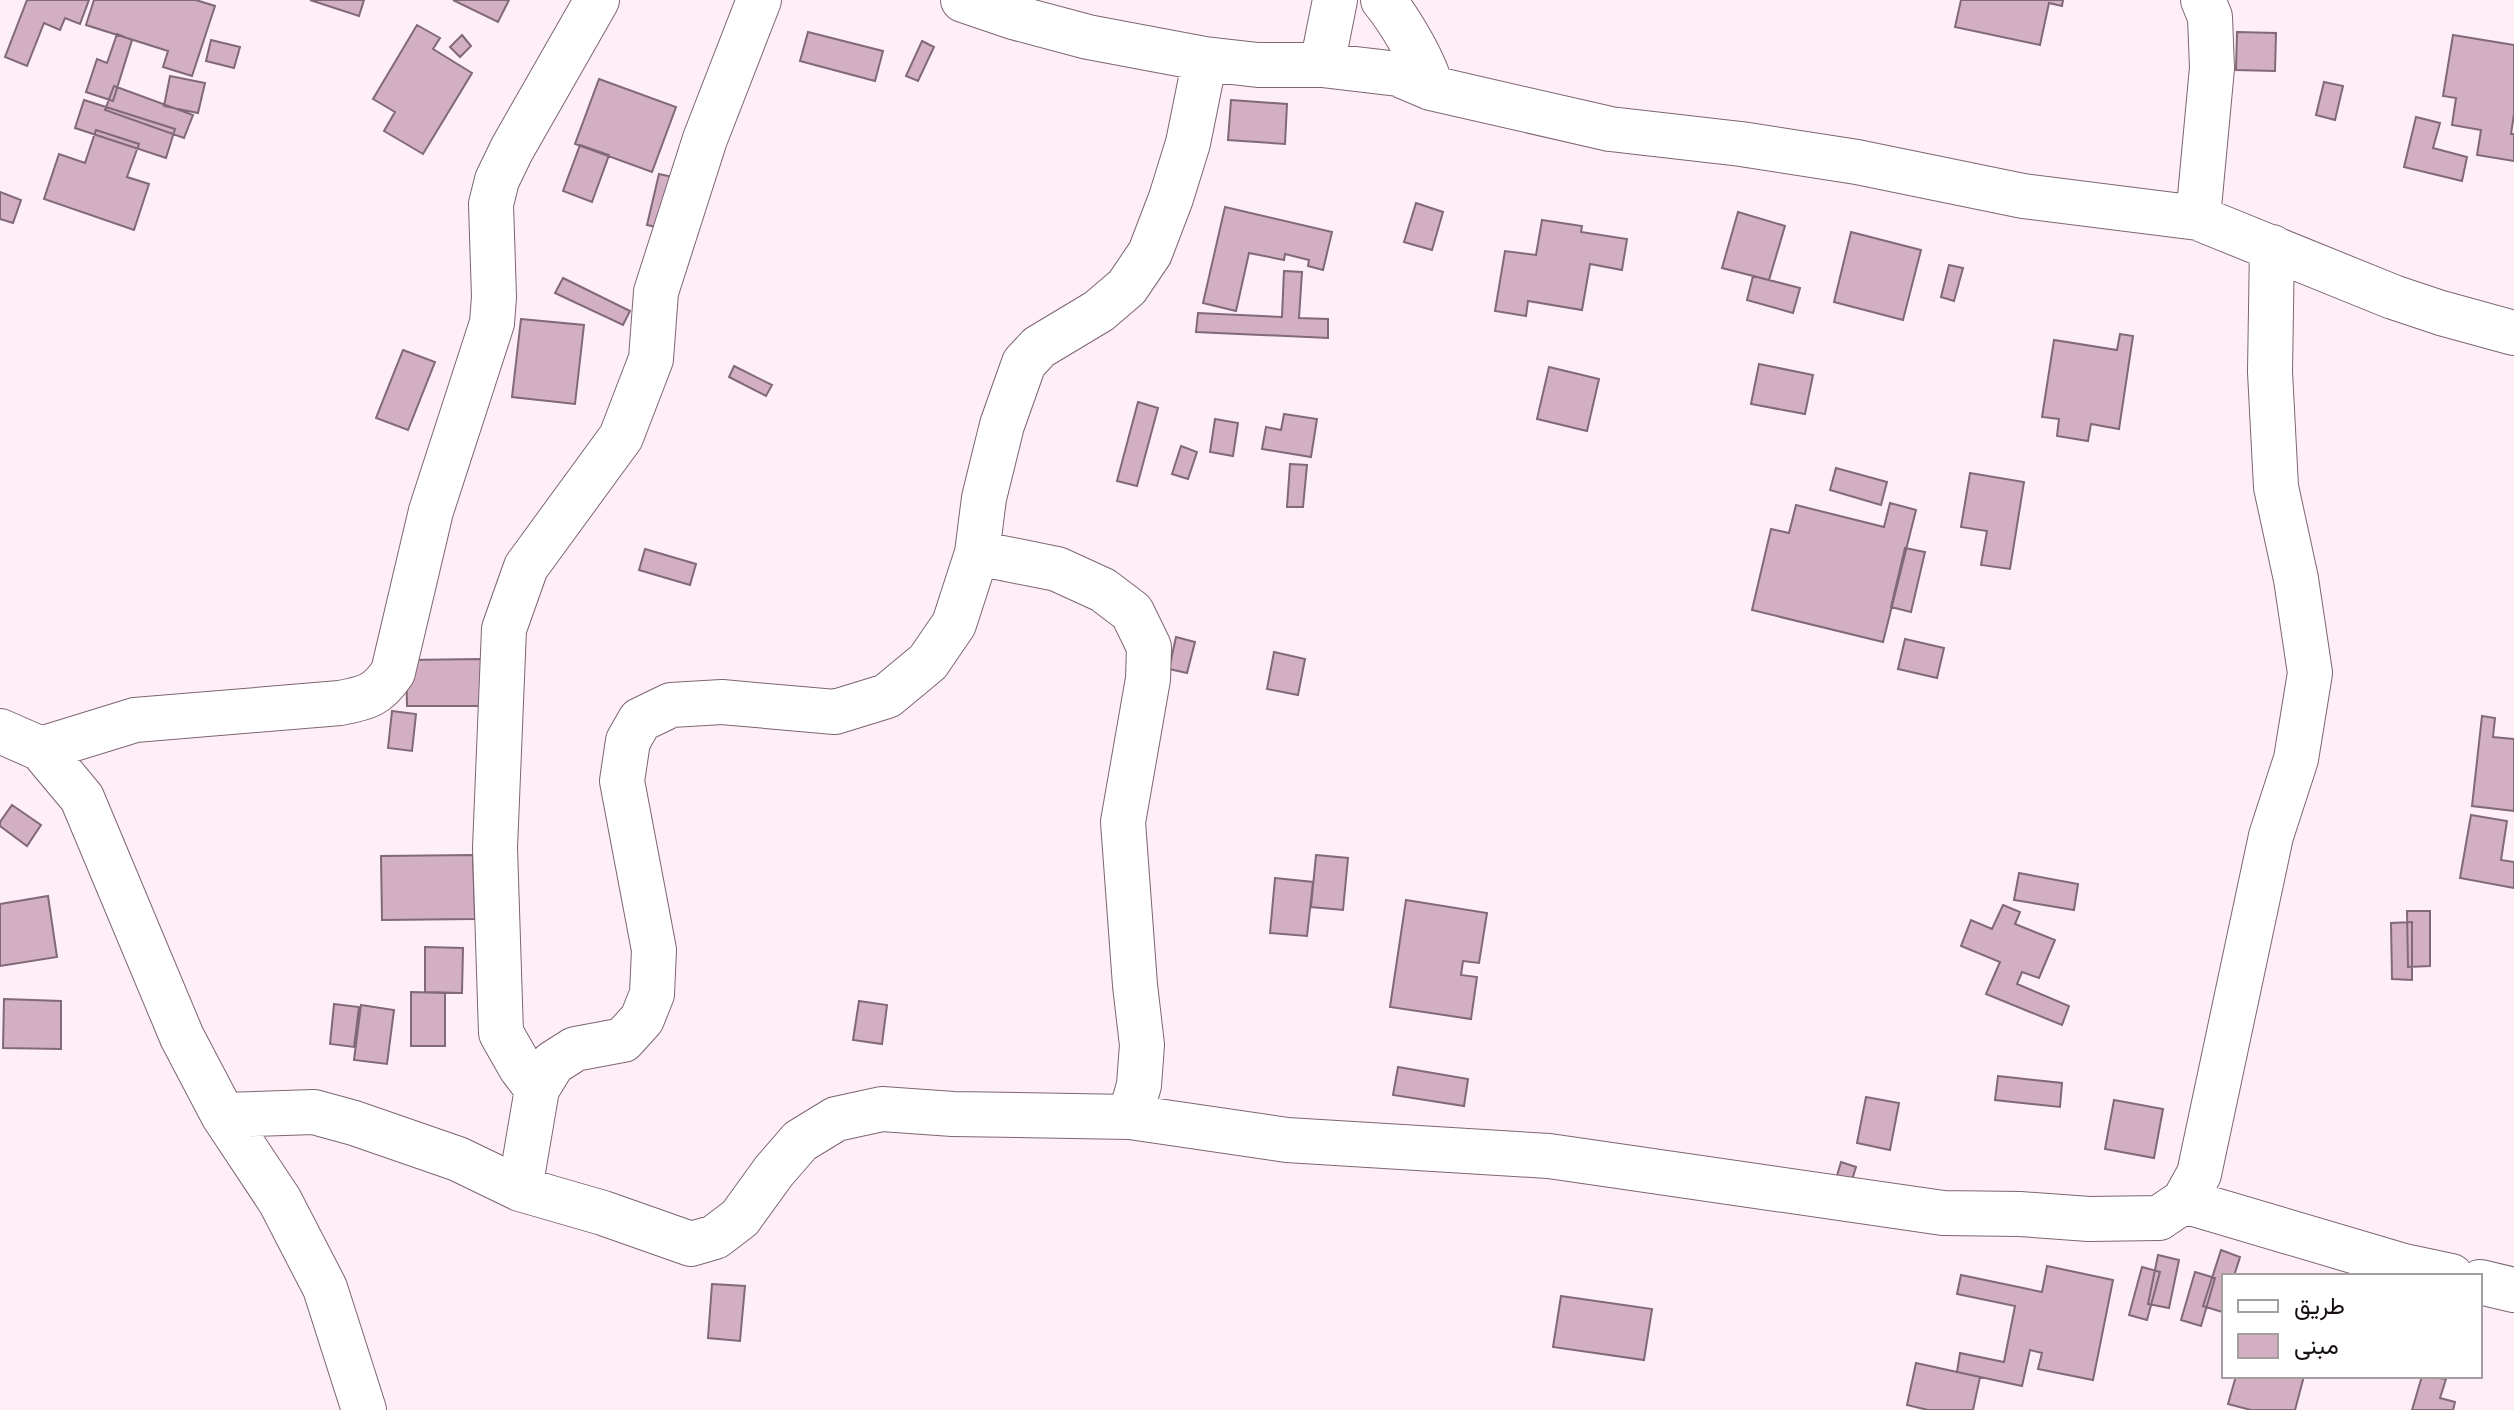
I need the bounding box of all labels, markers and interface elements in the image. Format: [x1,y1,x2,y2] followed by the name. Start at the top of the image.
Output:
[2222,1274,2482,1378] legend
[2294,1290,2345,1321] text: طريق
[2294,1330,2339,1360] text: مبنى

